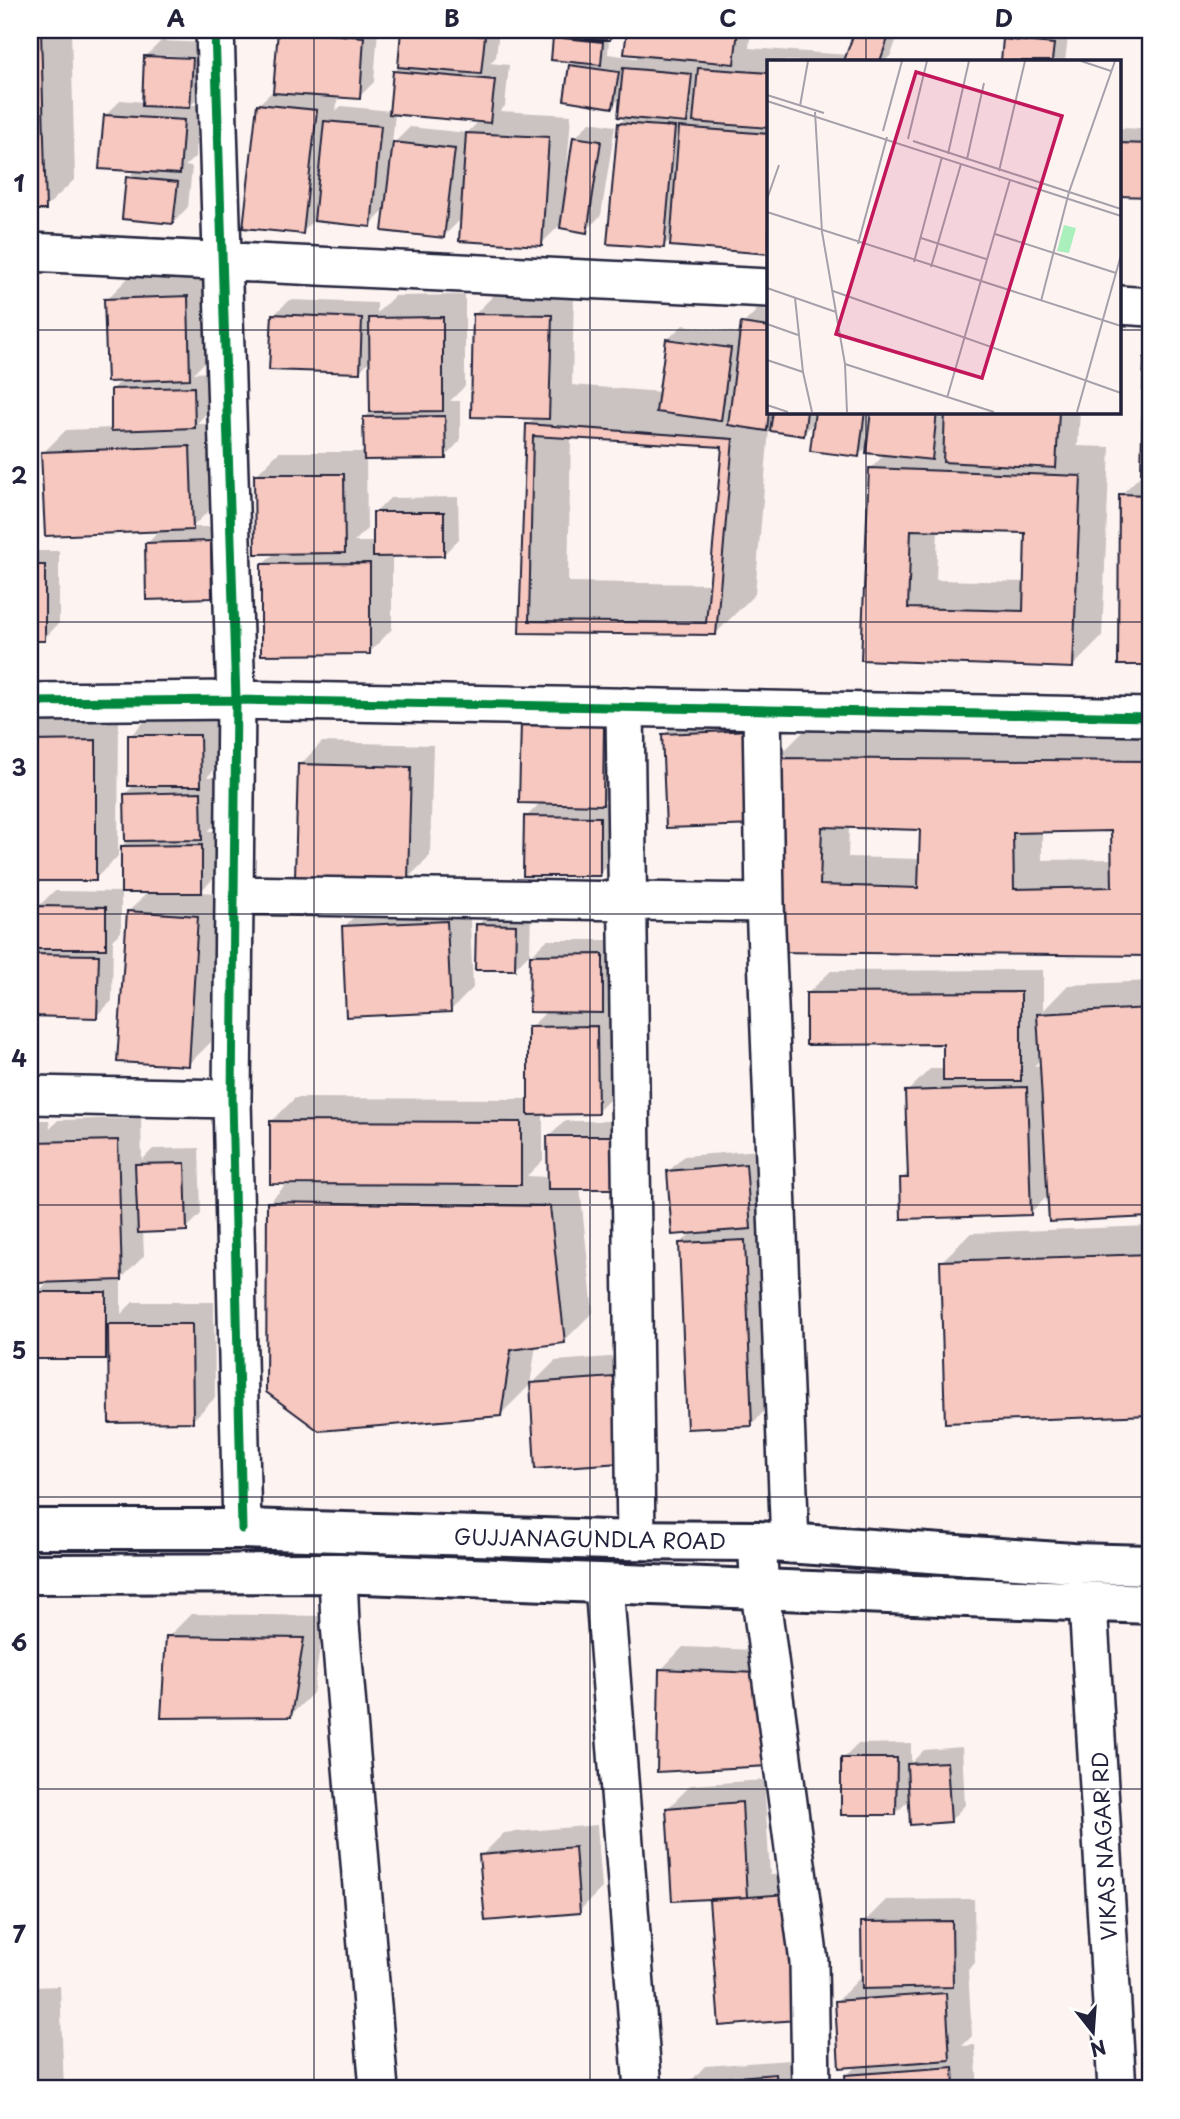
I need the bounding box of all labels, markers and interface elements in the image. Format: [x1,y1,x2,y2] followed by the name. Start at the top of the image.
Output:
[167,0,185,35] text: A
[444,0,460,35] text: B
[719,0,737,35] text: C
[995,0,1013,35] text: D
[767,60,1120,413] inset map
[14,165,25,200] text: 1
[11,457,27,492] text: 2
[11,749,27,784] text: 3
[11,1040,27,1075] text: 4
[12,1332,26,1367] text: 5
[454,1520,726,1556] street label: GUJJANAGUNDLA ROAD
[11,1624,27,1659] text: 6
[1082,1751,1124,1941] street label: VIKAS NAGAR RD
[12,1916,26,1951] text: 7
[1058,1996,1128,2066] north arrow
[1087,2034,1110,2065] text: N

